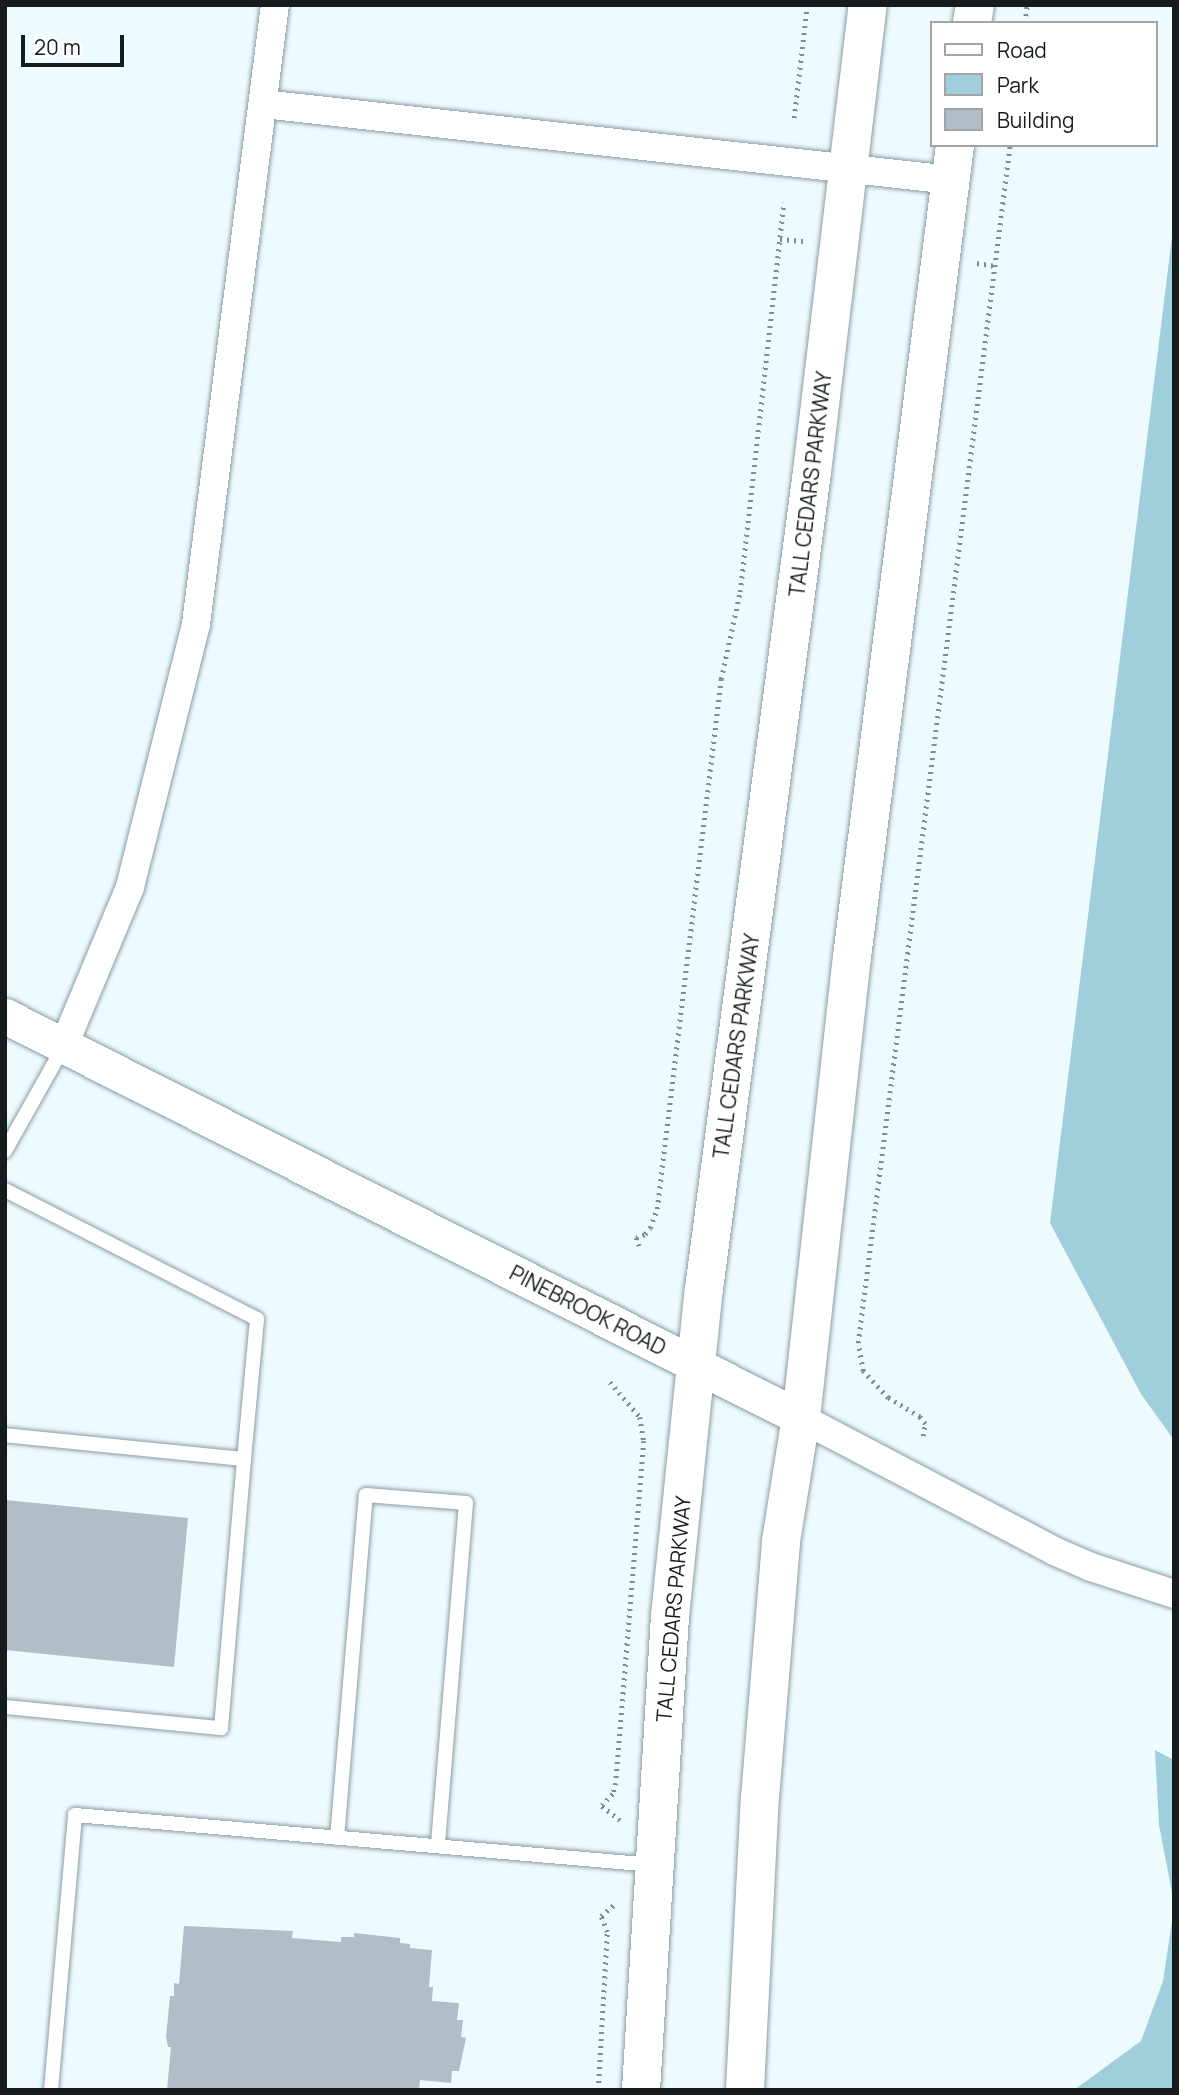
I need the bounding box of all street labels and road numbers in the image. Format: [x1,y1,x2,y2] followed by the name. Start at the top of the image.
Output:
[784,369,836,599] street label: TALL CEDARS PARKWAY
[708,931,764,1161] street label: TALL CEDARS PARKWAY
[505,1260,671,1360] street label: PINEBROOK ROAD
[651,1494,695,1724] street label: TALL CEDARS PARKWAY

